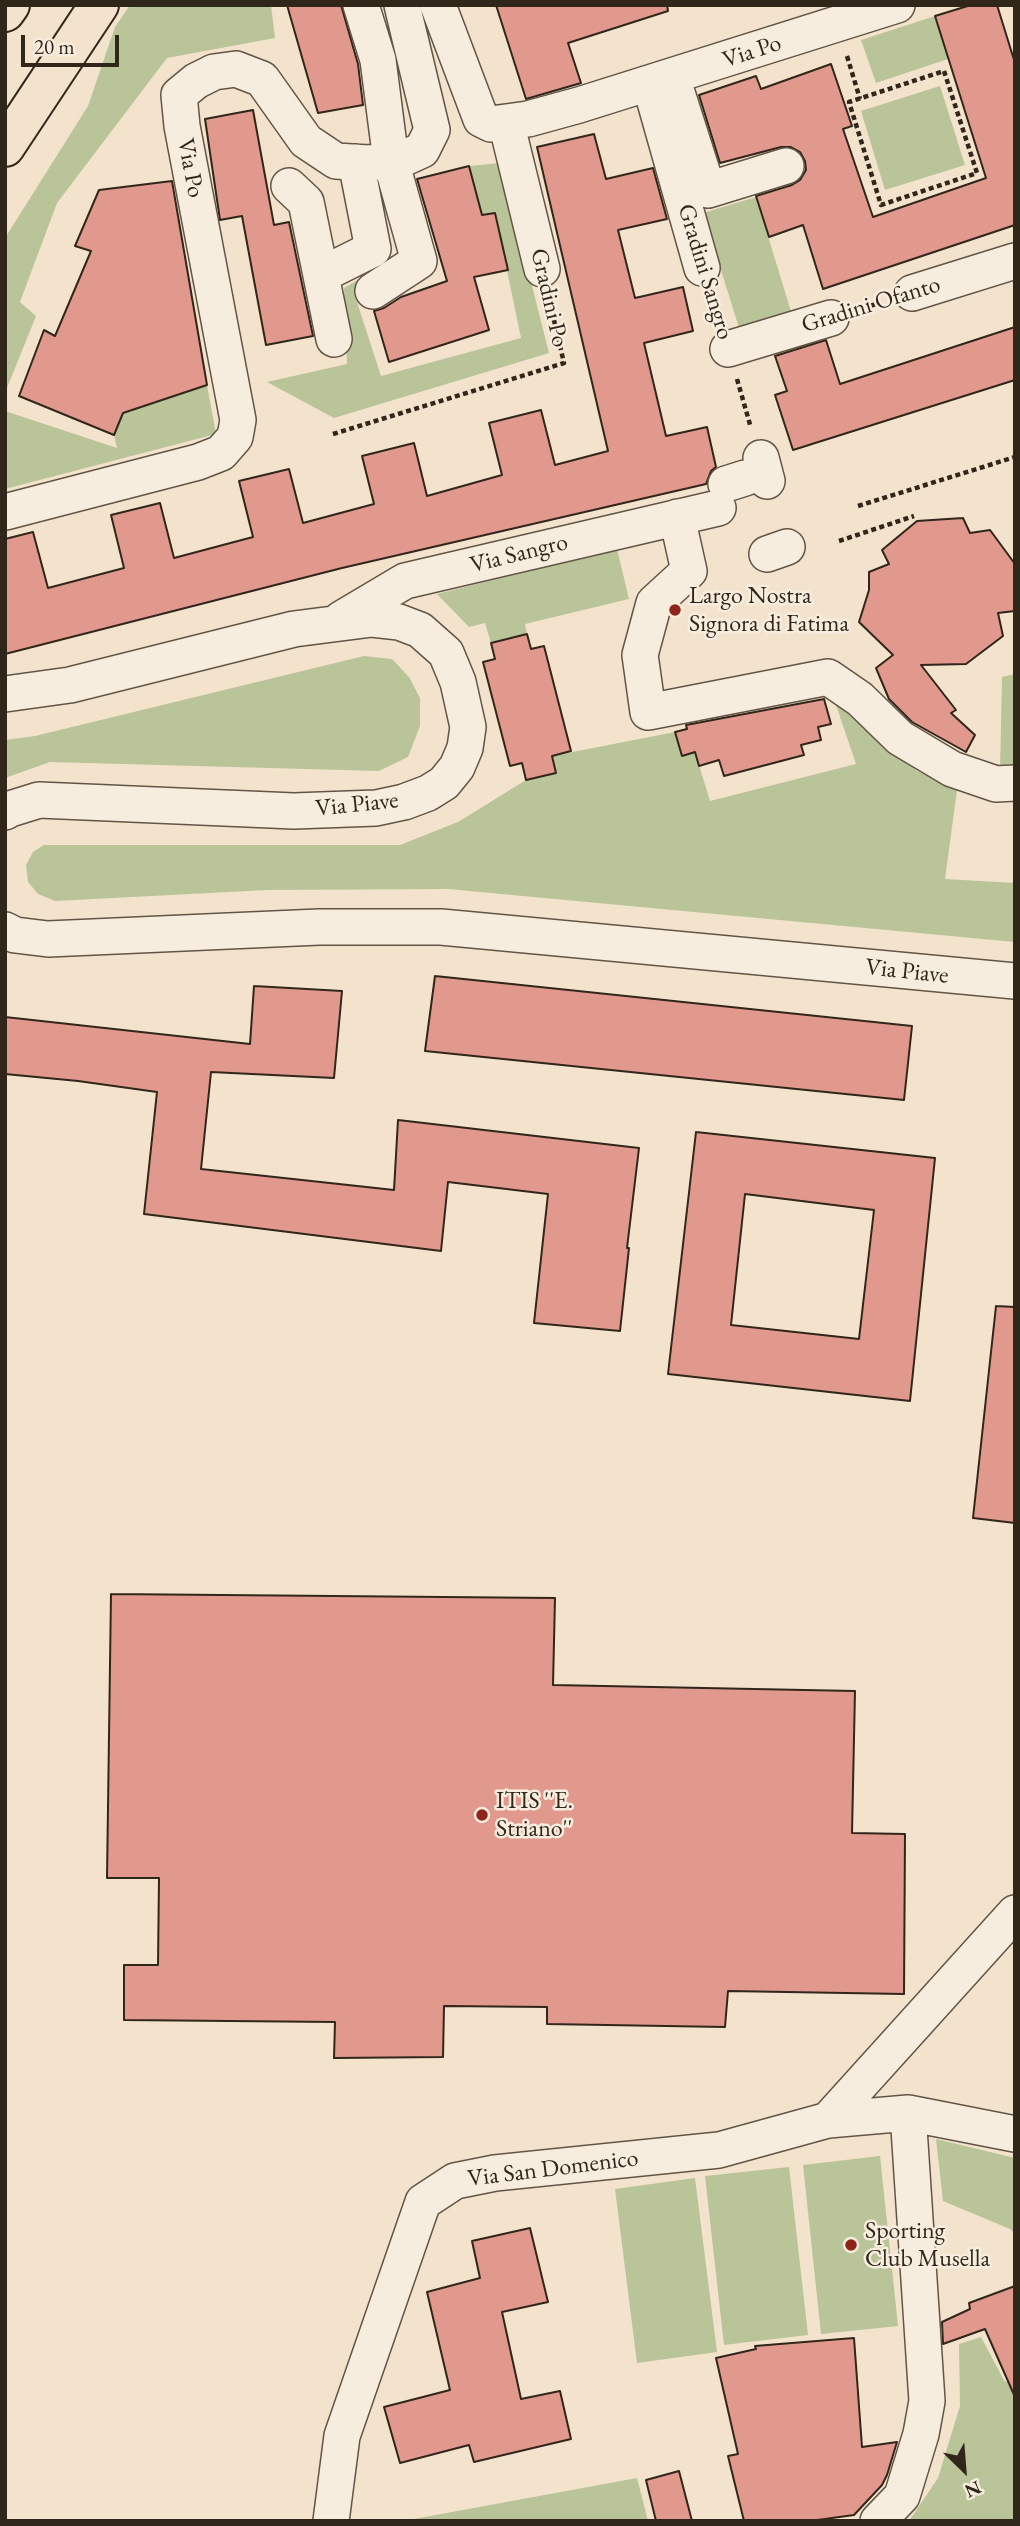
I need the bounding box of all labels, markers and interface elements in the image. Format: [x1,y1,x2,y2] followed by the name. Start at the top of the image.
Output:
[24,21,122,65] scale bar
[719,29,785,75] street label: Via Po
[34,33,75,60] text: 20 m
[170,136,210,200] street label: Via Po
[671,201,739,343] street label: Gradini Sangro
[524,246,574,350] street label: Gradini Po
[798,270,944,340] street label: Gradini Ofanto
[467,528,571,580] street label: Via Sangro
[689,582,849,638] place label: Largo Nostra Signora di Fatima
[667,602,683,618] marker: Largo Nostra Signora di Fatima
[314,786,400,824] street label: Via Piave
[864,953,950,991] street label: Via Piave
[496,1787,573,1843] place label: ITIS ''E. Striano''
[474,1807,490,1823] marker: ITIS ''E. Striano''
[466,2144,640,2194] street label: Via San Domenico
[865,2217,990,2273] place label: Sporting Club Musella
[843,2237,859,2253] marker: Sporting Club Musella
[929,2435,999,2505] north arrow
[961,2475,985,2504] text: N

